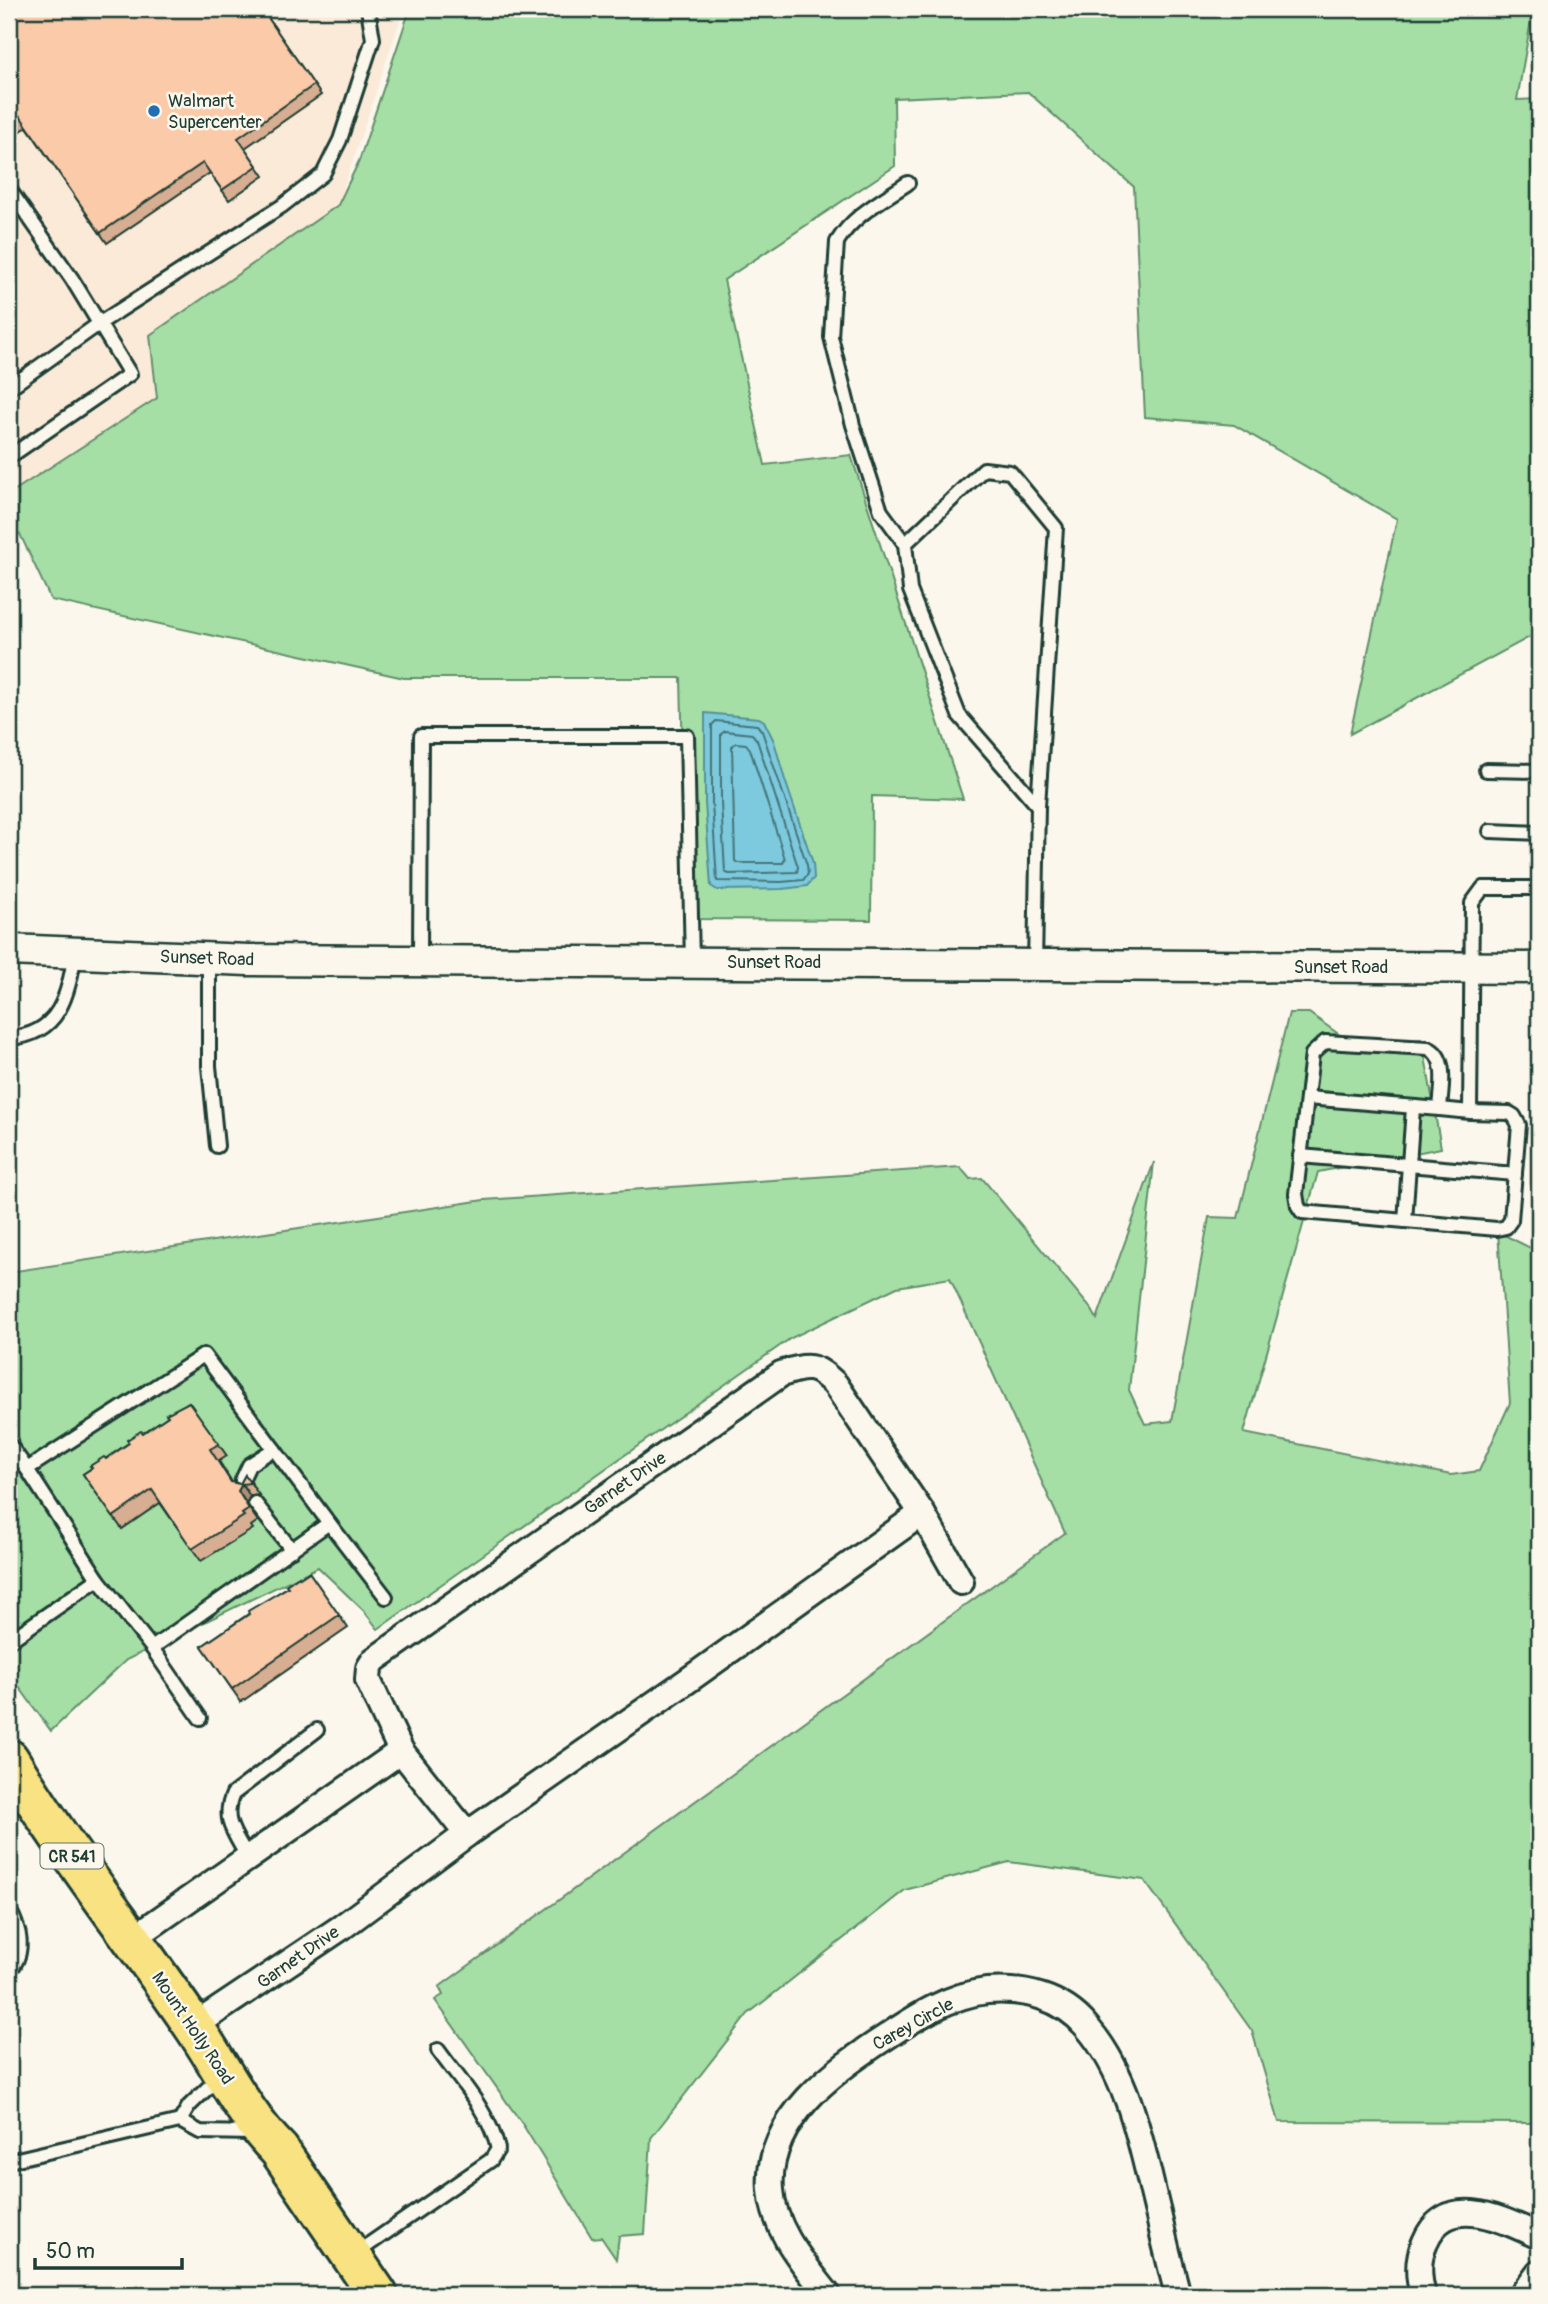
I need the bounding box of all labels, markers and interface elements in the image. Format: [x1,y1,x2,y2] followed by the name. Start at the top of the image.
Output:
[168,90,262,134] place label: Walmart Supercenter
[146,103,162,119] marker: Walmart Supercenter
[159,945,255,972] street label: Sunset Road
[727,951,821,974] street label: Sunset Road
[1294,956,1388,979] street label: Sunset Road
[580,1447,671,1520] street label: Garnet Drive
[41,1844,104,1868] road number: CR 541
[253,1921,344,1994] street label: Garnet Drive
[146,1967,239,2089] street label: Mount Holly Road
[869,1993,958,2056] street label: Carey Circle
[35,2227,182,2271] scale bar
[46,2238,95,2265] text: 50 m

